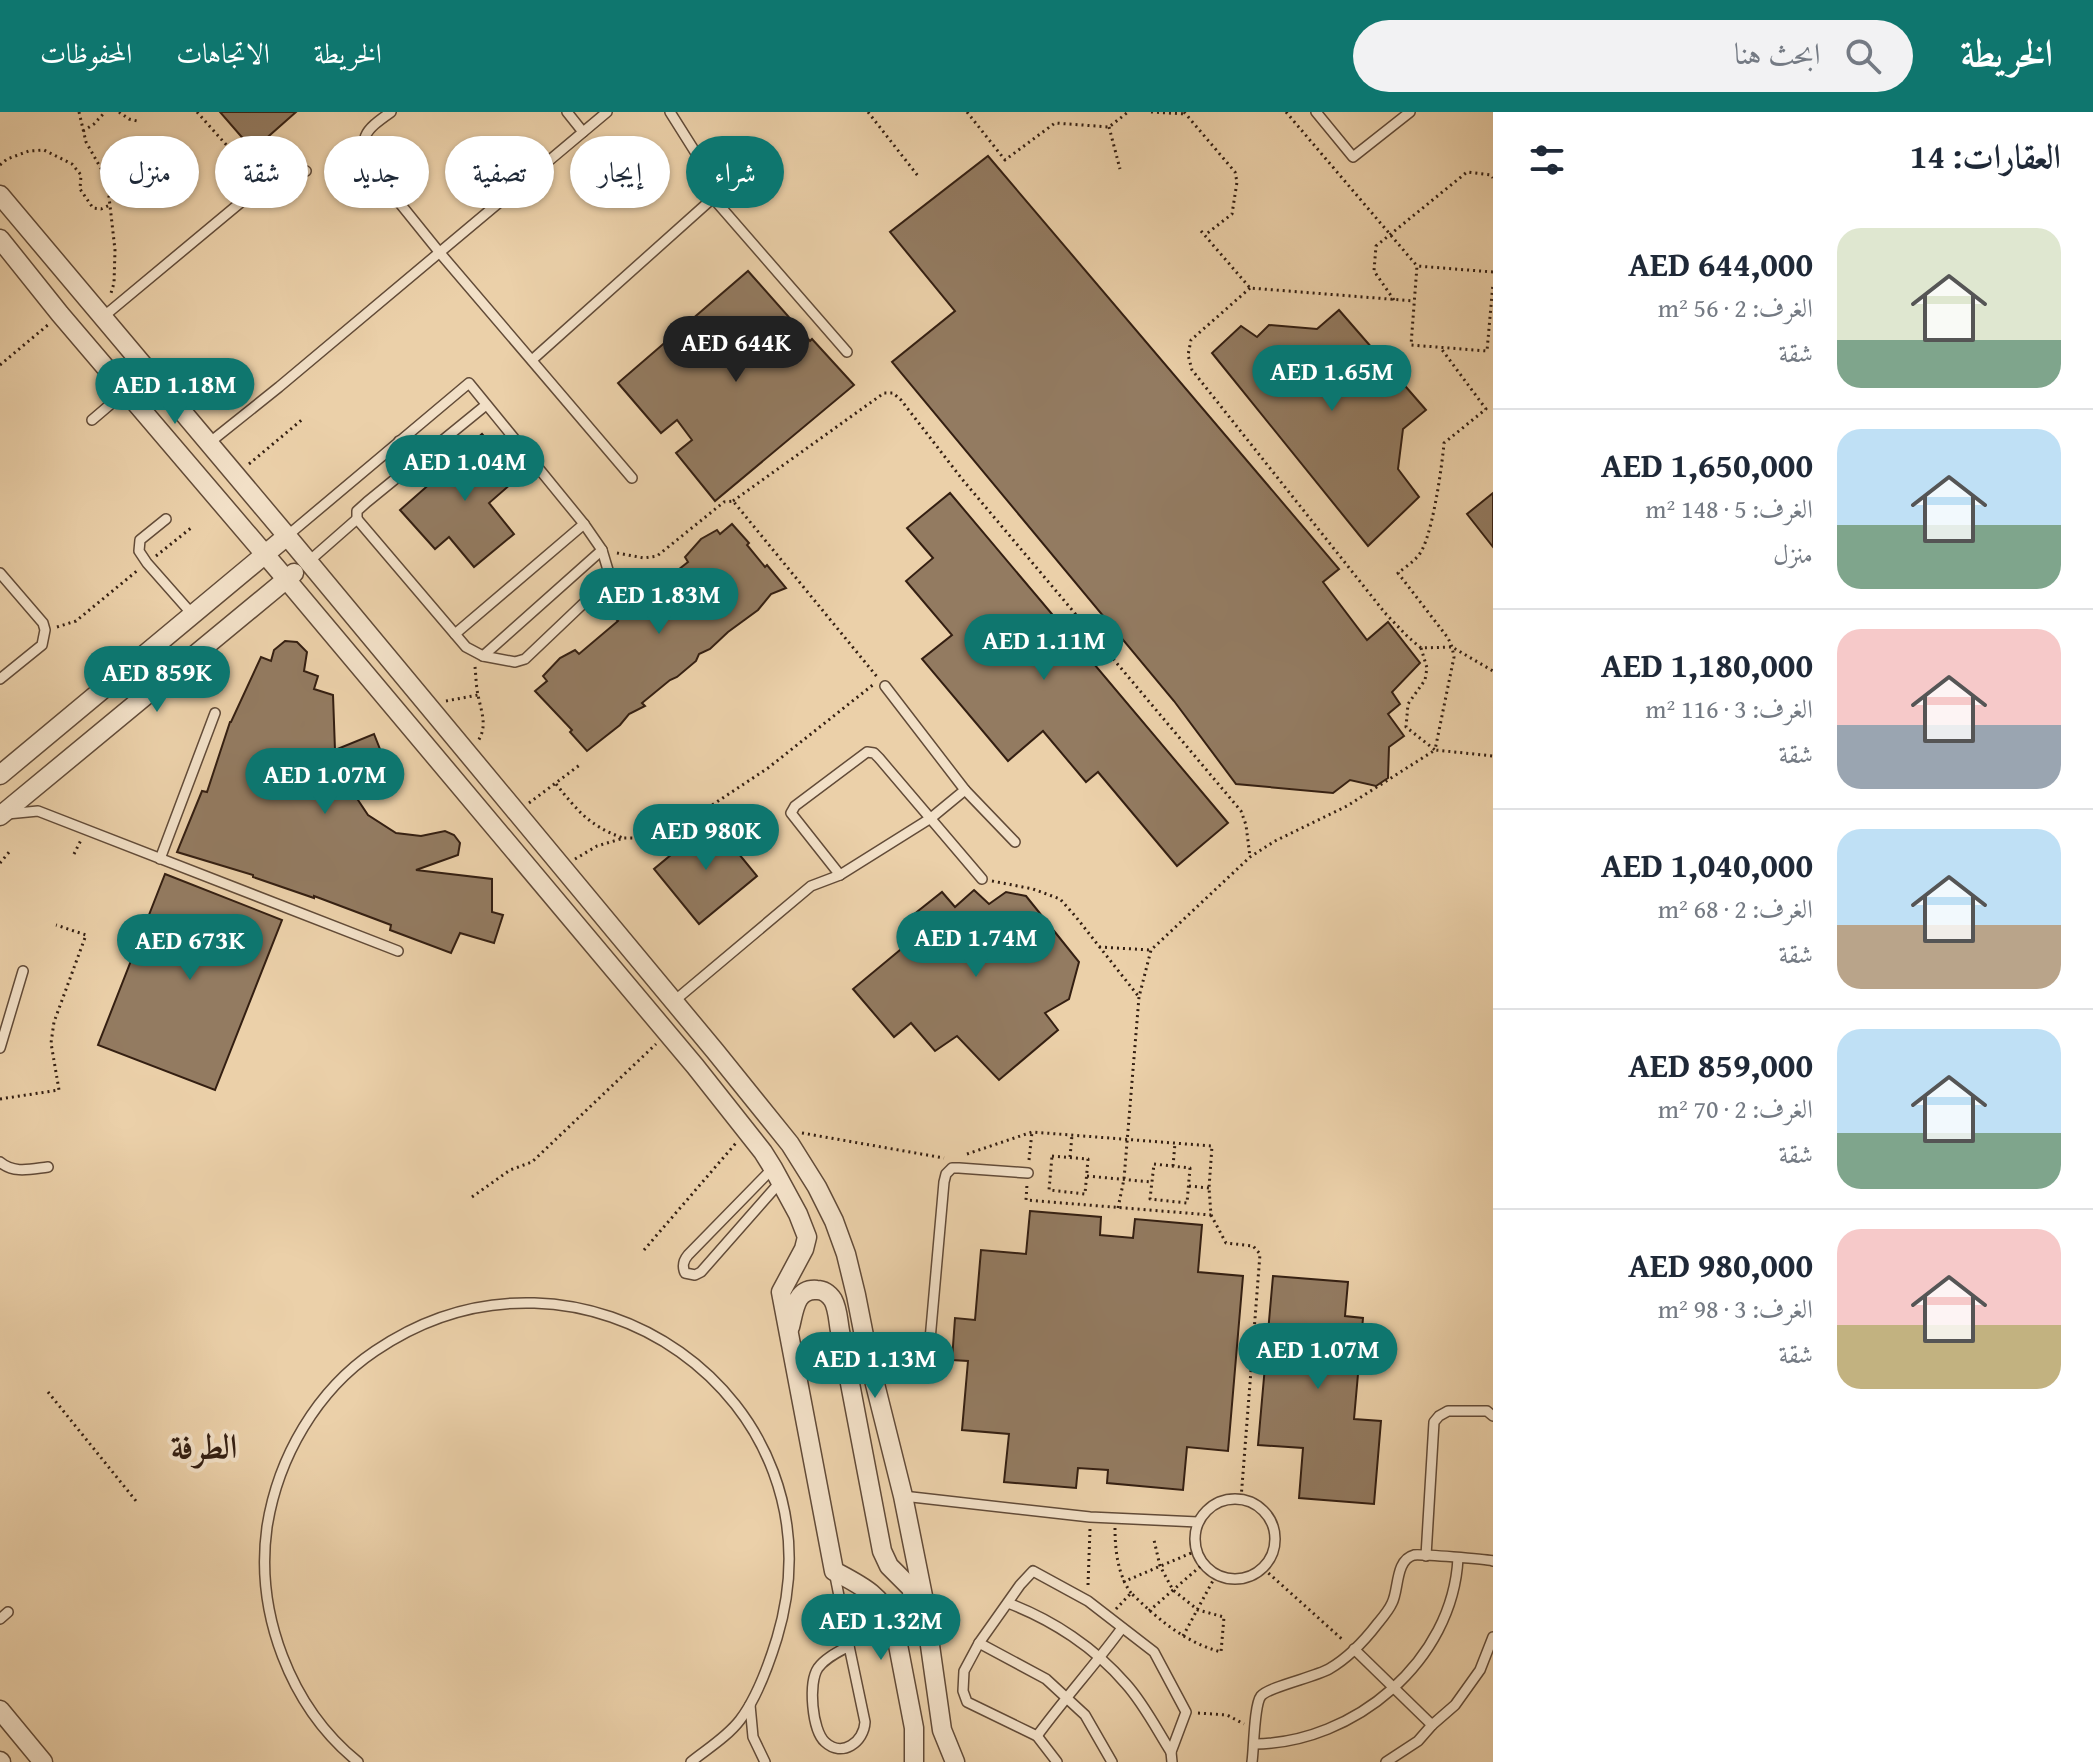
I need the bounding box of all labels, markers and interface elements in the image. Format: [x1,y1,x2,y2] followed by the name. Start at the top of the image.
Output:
[1353,20,1913,92] search box
[1961,24,2053,80] text: الخريطة
[1734,31,1821,75] text: ابحث هنا
[40,32,132,73] text: المحفوظات
[176,32,270,73] text: الاتجاهات
[314,32,382,73] text: الخريطة
[1841,34,1885,78] icon: search
[1910,131,2061,180] text: العقارات: 14
[100,136,199,208] chip: منزل
[215,136,308,208] chip: شقة
[324,136,429,208] chip: جديد
[445,136,554,208] chip: تصفية
[570,136,670,208] chip: إيجار
[686,136,784,208] chip: شراء
[1525,138,1569,182] icon: filters
[1628,239,1813,288] text: AED 644,000
[1901,260,1997,356] icon: home
[1658,288,1813,327] text: الغرف: 2 · 56 m²
[653,316,819,384] pin: AED 644K
[681,322,791,361] text: AED 644K
[1779,333,1813,372] text: شقة
[1240,345,1424,413] pin: AED 1.65M
[1270,351,1394,390] text: AED 1.65M
[83,358,267,426] pin: AED 1.18M
[113,364,237,403] text: AED 1.18M
[373,435,557,503] pin: AED 1.04M
[1601,440,1813,489] text: AED 1,650,000
[403,441,527,480] text: AED 1.04M
[1901,461,1997,557] icon: home
[1645,489,1813,528] text: الغرف: 5 · 148 m²
[1773,534,1813,573] text: منزل
[567,568,751,636] pin: AED 1.83M
[597,574,721,613] text: AED 1.83M
[952,614,1136,682] pin: AED 1.11M
[982,620,1106,659] text: AED 1.11M
[1601,640,1813,689] text: AED 1,180,000
[74,646,240,714] pin: AED 859K
[102,652,212,691] text: AED 859K
[1901,661,1997,757] icon: home
[1645,689,1813,728] text: الغرف: 3 · 116 m²
[1779,734,1813,773] text: شقة
[233,748,417,816] pin: AED 1.07M
[263,754,387,793] text: AED 1.07M
[623,804,789,872] pin: AED 980K
[651,810,761,849] text: AED 980K
[1601,840,1813,889] text: AED 1,040,000
[1901,861,1997,957] icon: home
[1658,889,1813,928] text: الغرف: 2 · 68 m²
[884,911,1068,979] pin: AED 1.74M
[107,914,273,982] pin: AED 673K
[914,917,1038,956] text: AED 1.74M
[135,920,245,959] text: AED 673K
[1779,934,1813,973] text: شقة
[1628,1040,1813,1089] text: AED 859,000
[1901,1061,1997,1157] icon: home
[1658,1089,1813,1128] text: الغرف: 2 · 70 m²
[1779,1134,1813,1173] text: شقة
[1628,1240,1813,1289] text: AED 980,000
[1901,1261,1997,1357] icon: home
[1658,1289,1813,1328] text: الغرف: 3 · 98 m²
[1226,1323,1410,1391] pin: AED 1.07M
[1256,1329,1380,1368] text: AED 1.07M
[783,1332,967,1400] pin: AED 1.13M
[1779,1334,1813,1373] text: شقة
[813,1338,937,1377] text: AED 1.13M
[171,1421,237,1470] district label: الطرفة
[789,1594,973,1662] pin: AED 1.32M
[819,1600,943,1639] text: AED 1.32M

